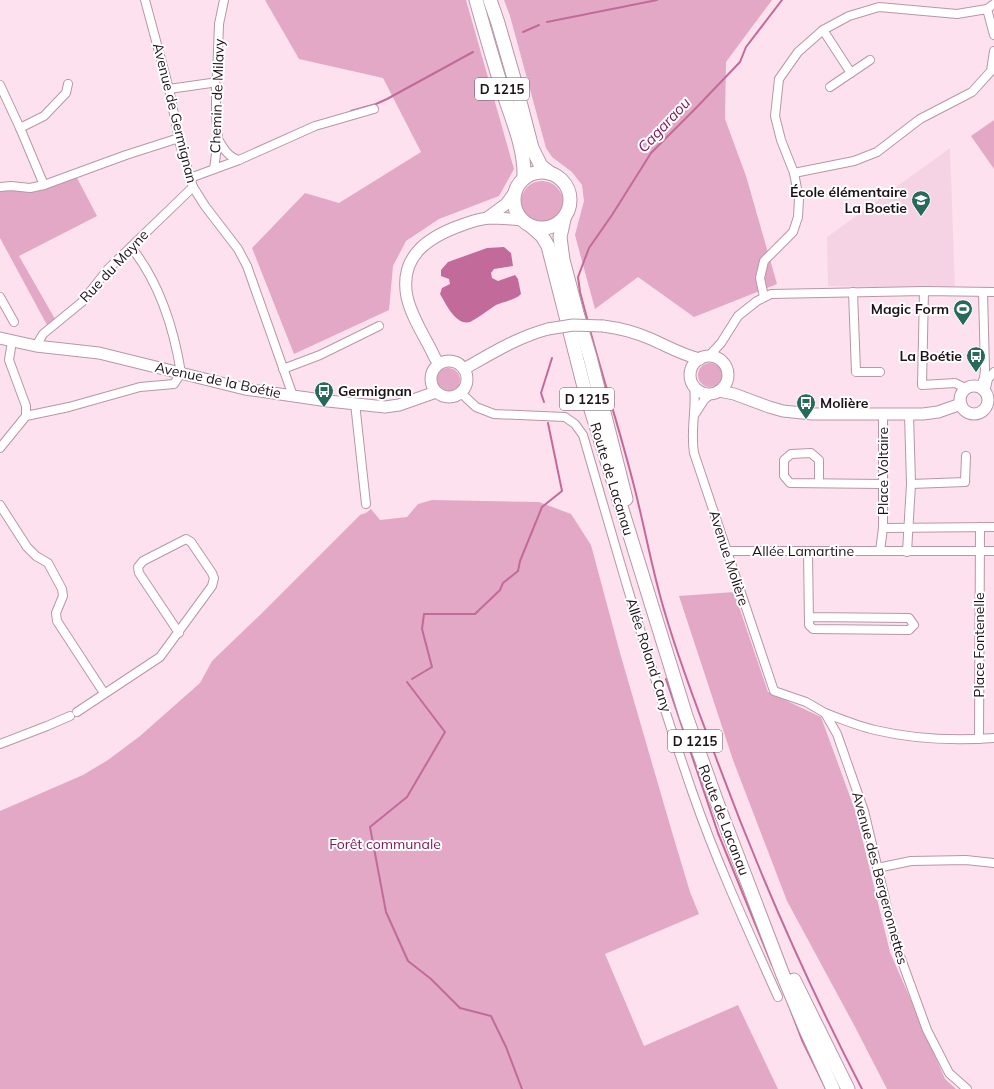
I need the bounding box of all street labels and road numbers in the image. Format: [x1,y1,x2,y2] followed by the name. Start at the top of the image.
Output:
[206,38,228,154] street label: Chemin de Milavy
[149,41,201,185] street label: Avenue de Germignan
[475,78,529,100] road number: D 1215
[76,226,152,306] street label: Rue du Mayne
[153,358,283,402] street label: Avenue de la Boétie
[560,388,614,410] road number: D 1215
[586,420,638,538] street label: Route de Lacanau
[874,427,892,515] street label: Place Voltaire
[705,508,753,608] street label: Avenue Molière
[752,542,854,560] street label: Allée Lamartine
[970,592,988,698] street label: Place Fontenelle
[622,596,676,715] street label: Allée Roland Cany
[668,730,722,752] road number: D 1215
[695,762,753,878] street label: Route de Lacanau
[848,790,912,967] street label: Avenue des Bergeronnettes

